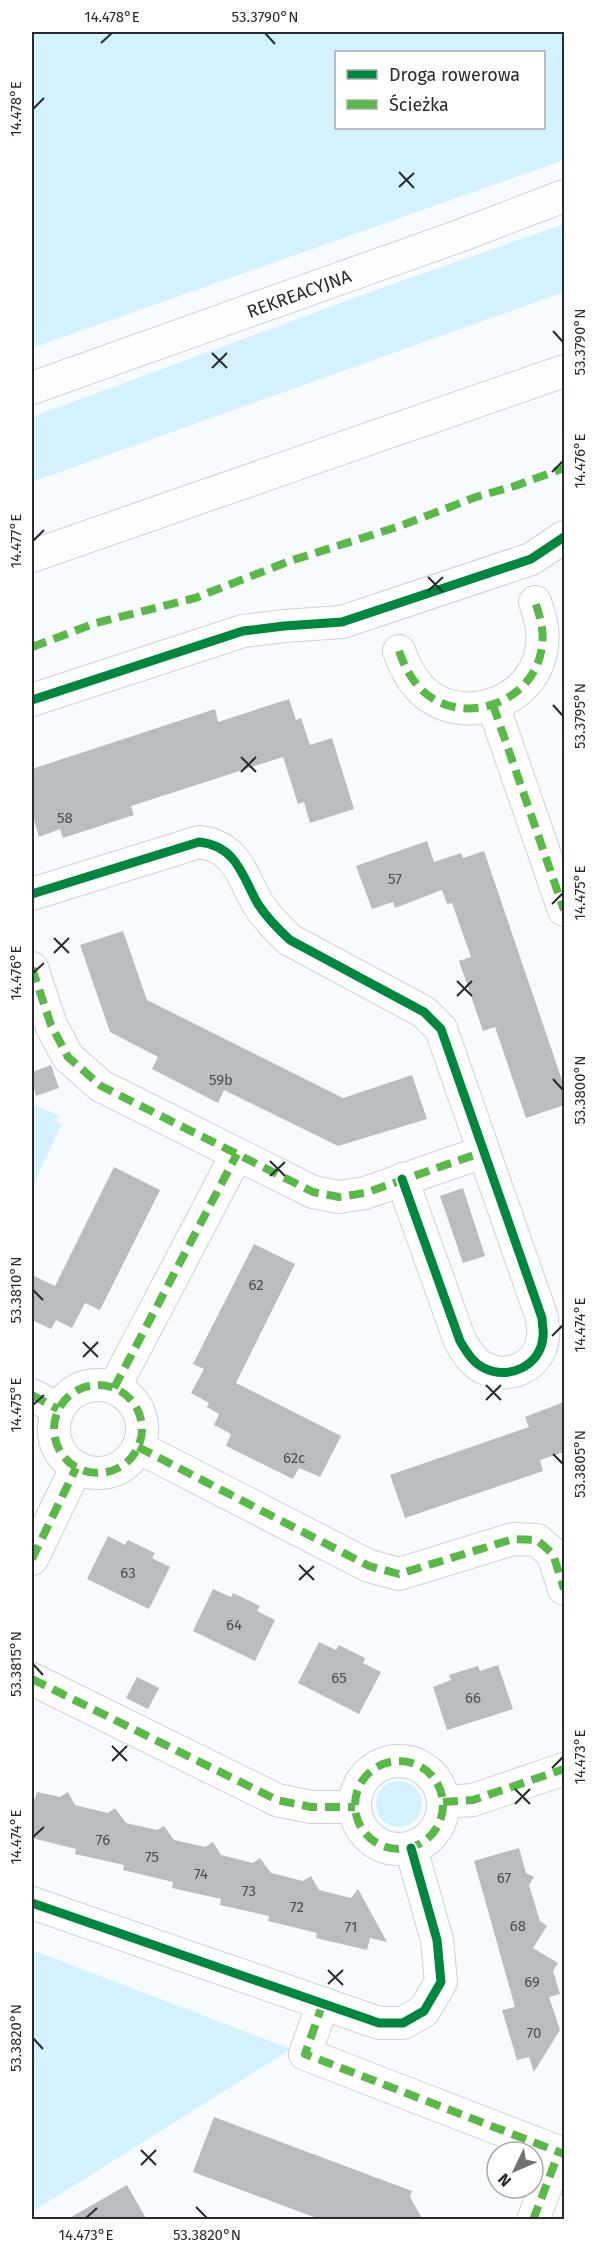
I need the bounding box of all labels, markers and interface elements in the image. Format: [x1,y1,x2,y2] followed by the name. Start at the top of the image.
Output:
[84,8,140,26] text: 14.478°E
[232,8,298,26] text: 53.3790°N
[335,51,545,129] legend
[389,64,520,86] text: Droga rowerowa
[7,81,25,137] text: 14.478°E
[389,94,449,116] text: Ścieżka
[244,265,355,323] street label: REKREACYJNA
[571,309,589,375] text: 53.3790°N
[571,433,589,489] text: 14.476°E
[7,514,25,568] text: 14.477°E
[571,683,589,749] text: 53.3795°N
[57,809,73,827] house number: 58
[571,866,589,920] text: 14.475°E
[388,870,402,888] house number: 57
[7,945,25,1001] text: 14.476°E
[571,1055,589,1125] text: 53.3800°N
[209,1071,233,1089] house number: 59b
[7,1257,25,1323] text: 53.3810°N
[248,1276,264,1294] house number: 62
[571,1297,589,1353] text: 14.474°E
[7,1378,25,1432] text: 14.475°E
[571,1430,589,1498] text: 53.3805°N
[283,1449,305,1467] house number: 62c
[120,1564,136,1582] house number: 63
[226,1616,242,1634] house number: 64
[7,1631,25,1697] text: 53.3815°N
[331,1669,347,1687] house number: 65
[465,1689,481,1707] house number: 66
[571,1729,589,1785] text: 14.473°E
[7,1809,25,1865] text: 14.474°E
[96,1831,110,1849] house number: 76
[145,1848,159,1866] house number: 75
[194,1865,208,1883] house number: 74
[497,1869,511,1887] house number: 67
[242,1882,256,1900] house number: 73
[290,1898,304,1916] house number: 72
[510,1917,526,1935] house number: 68
[345,1918,357,1936] house number: 71
[524,1973,540,1991] house number: 69
[7,2004,25,2072] text: 53.3820°N
[527,2024,541,2042] house number: 70
[485,2140,545,2200] north arrow
[494,2170,515,2190] text: N
[58,2226,114,2244] text: 14.473°E
[173,2226,241,2244] text: 53.3820°N

